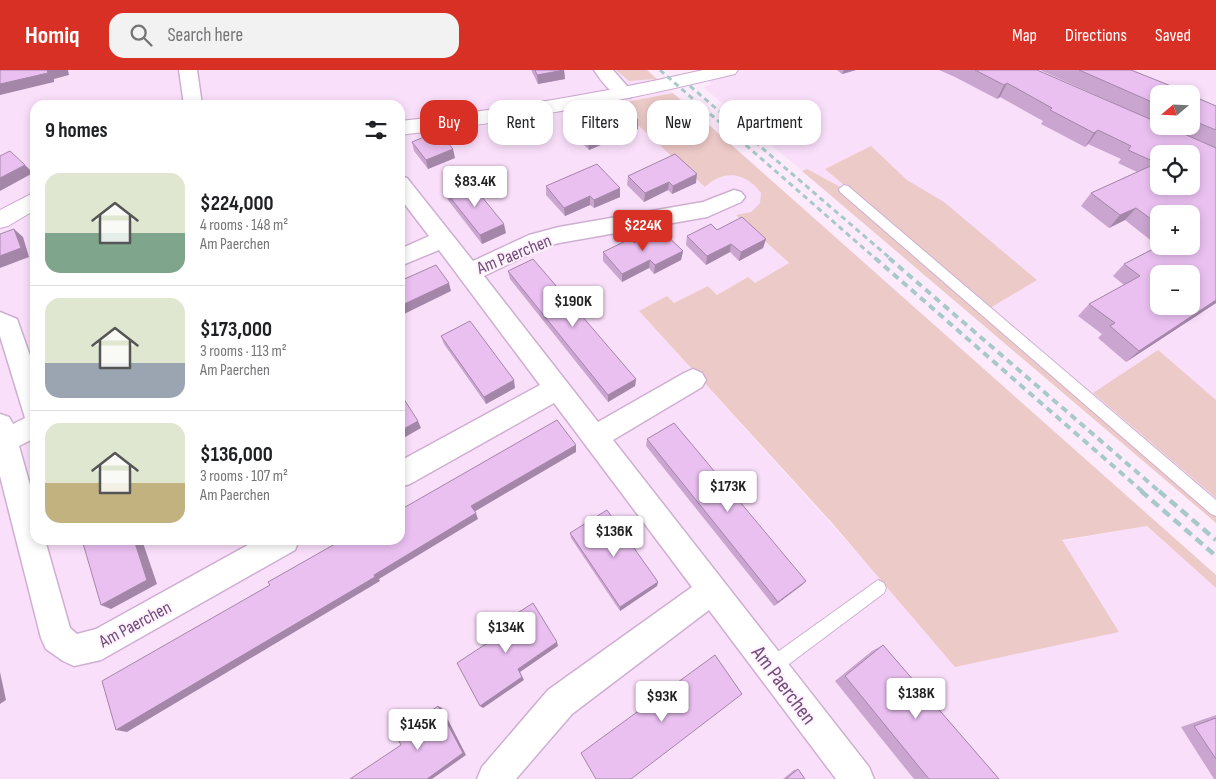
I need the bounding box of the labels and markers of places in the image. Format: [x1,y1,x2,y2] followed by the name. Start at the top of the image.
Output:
[434,166,516,208] pin: $83.4K
[608,210,678,252] pin: $224K
[538,286,608,328] pin: $190K
[693,470,763,513] pin: $173K
[579,516,649,558] pin: $136K
[471,612,541,654] pin: $134K
[881,678,951,720] pin: $138K
[632,680,692,723] pin: $93K
[383,708,453,751] pin: $145K

